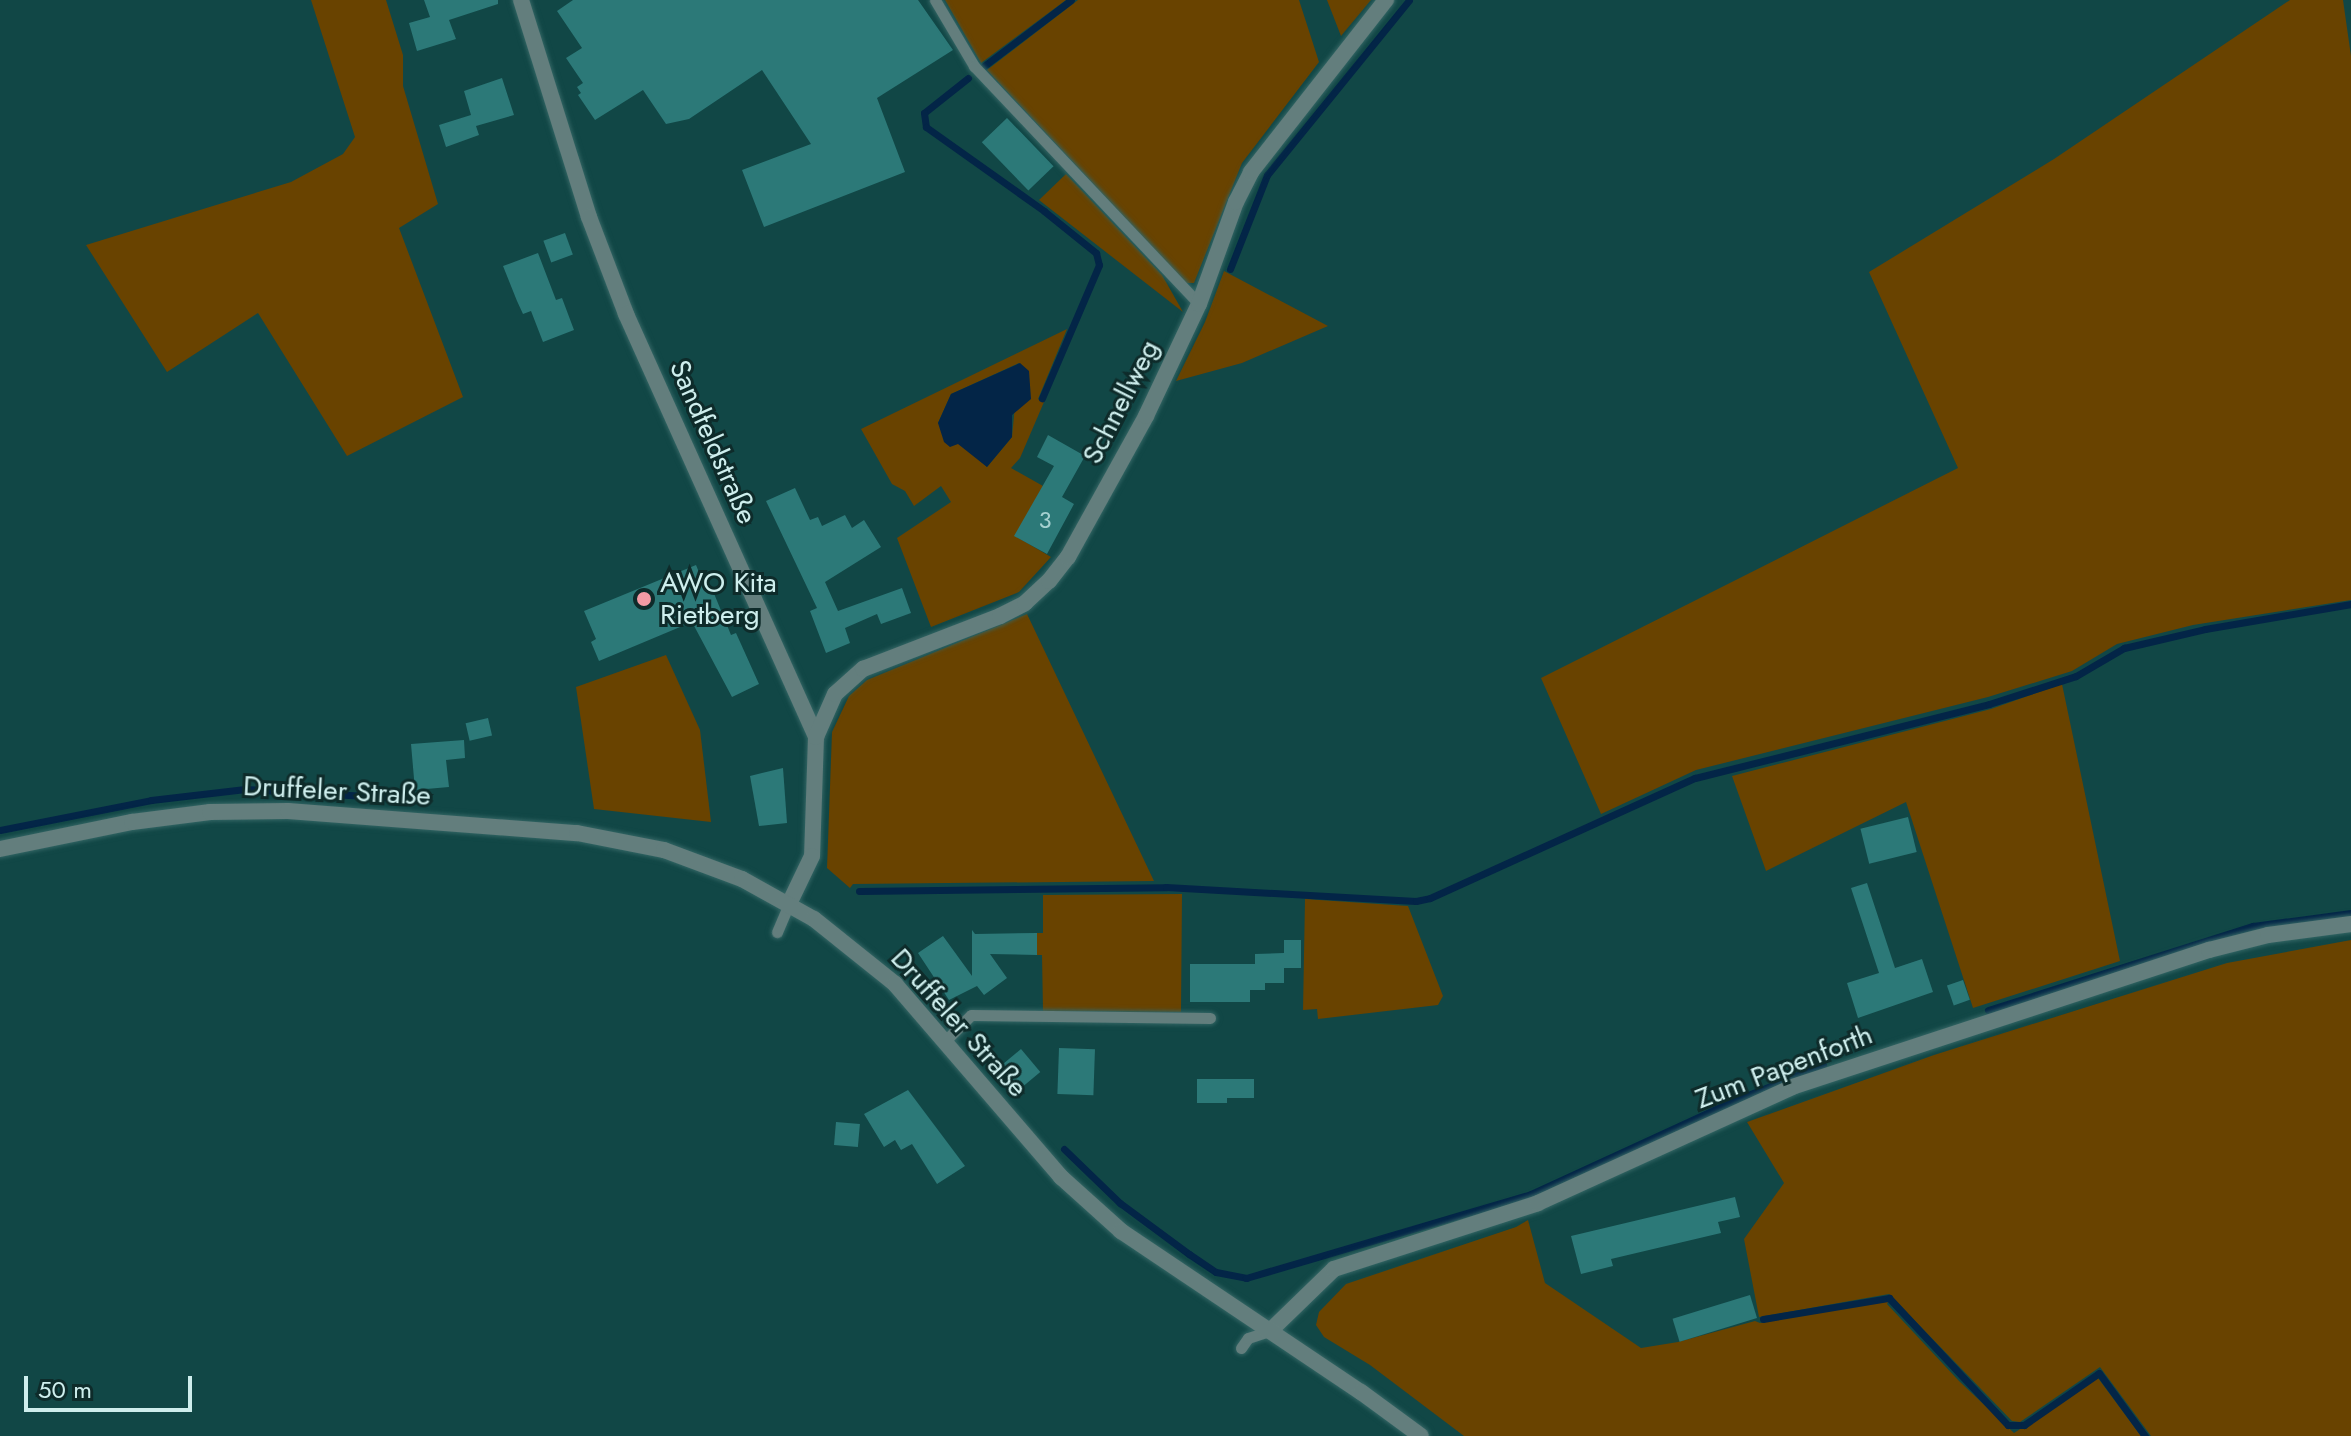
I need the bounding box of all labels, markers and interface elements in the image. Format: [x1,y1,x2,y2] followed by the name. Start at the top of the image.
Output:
[1076,334,1166,470] street label: Schnellweg
[662,355,764,529] street label: Sandfeldstraße
[1038,506,1052,534] house number: 3
[660,566,777,632] place label: AWO Kita Rietberg
[635,590,653,608] marker: AWO Kita Rietberg
[242,769,432,813] street label: Druffeler Straße
[884,942,1034,1104] street label: Druffeler Straße
[1691,1018,1877,1116] street label: Zum Papenforth
[28,1360,196,1410] scale bar
[38,1372,92,1407] text: 50 m

